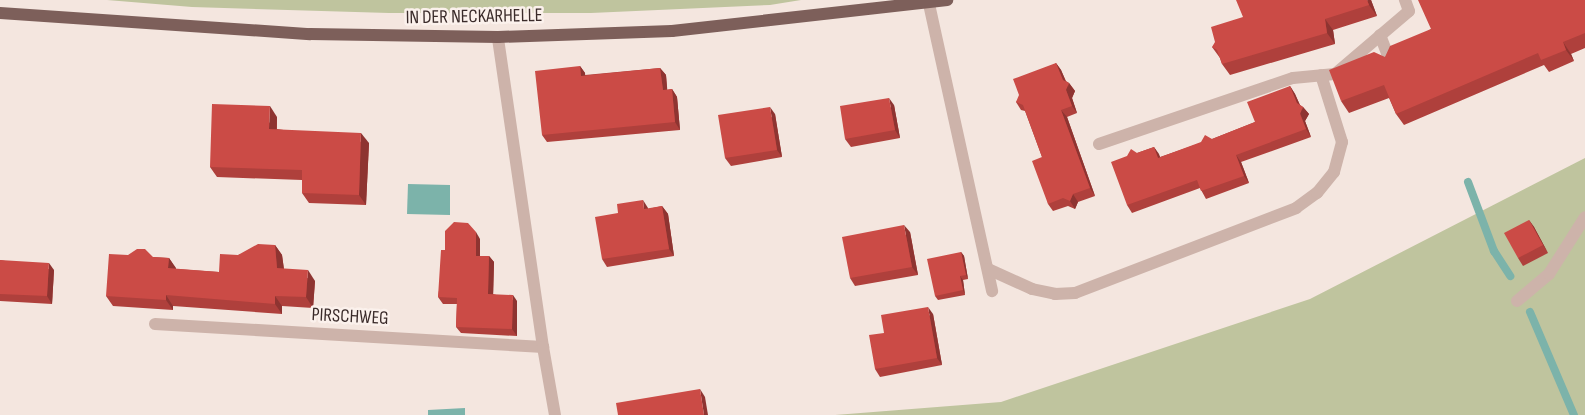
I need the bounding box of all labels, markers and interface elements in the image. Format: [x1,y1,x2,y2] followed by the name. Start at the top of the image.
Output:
[405,4,543,30] street label: IN DER NECKARHELLE
[311,304,389,330] street label: PIRSCHWEG

